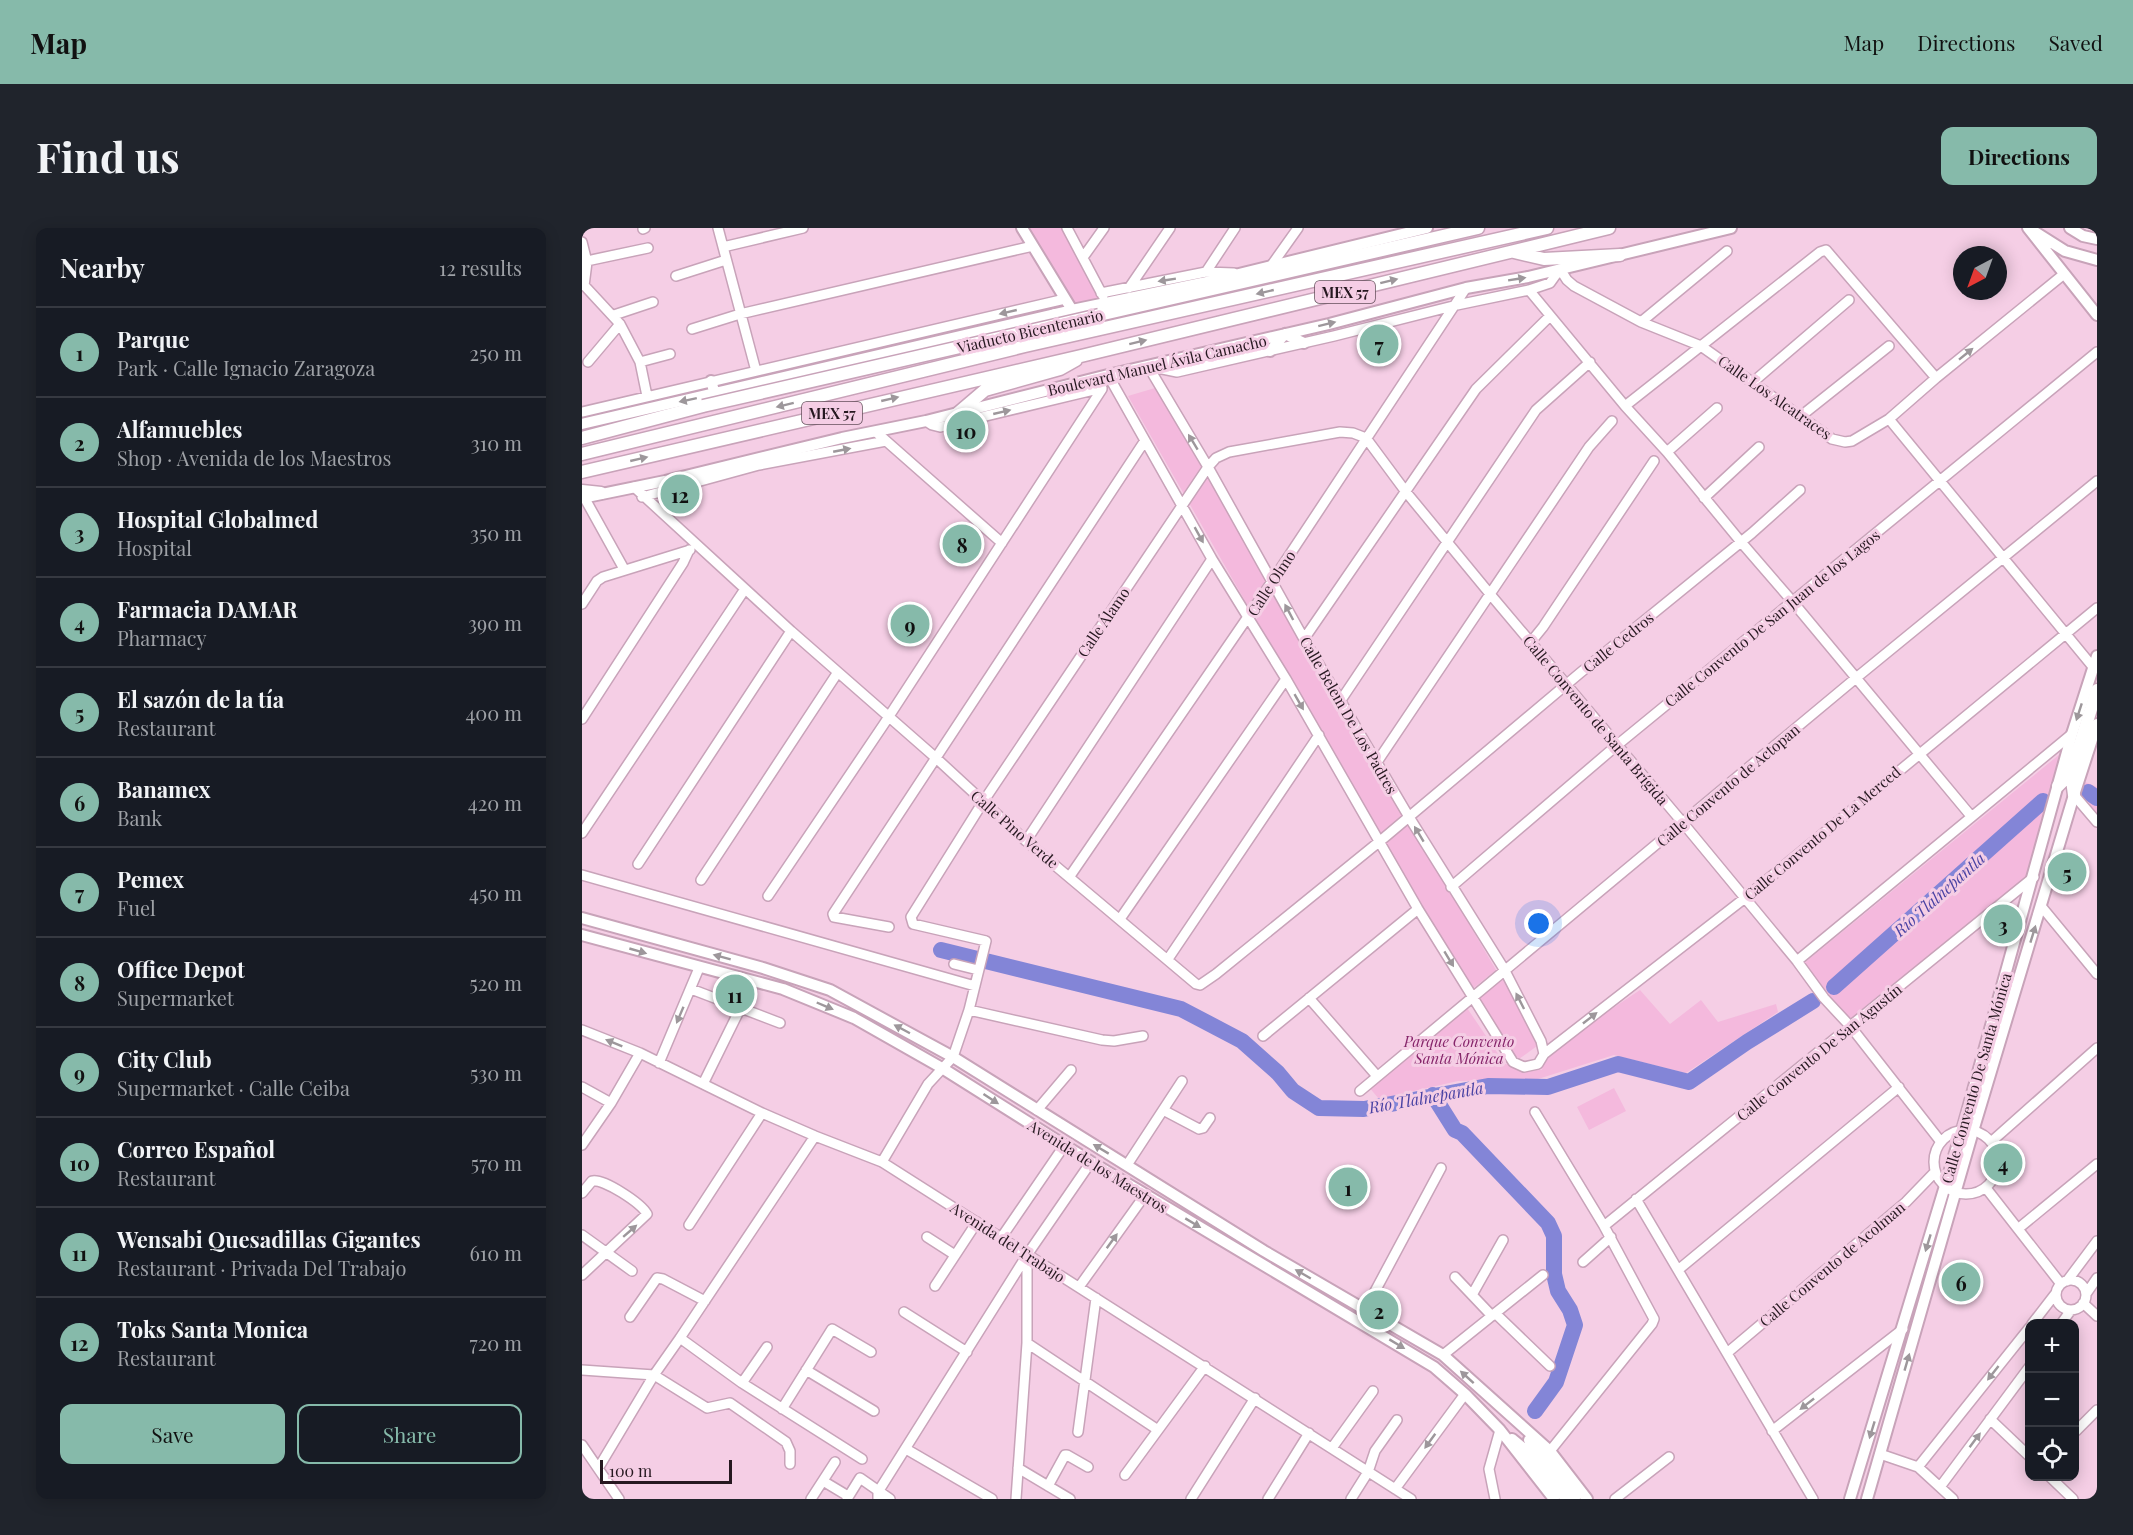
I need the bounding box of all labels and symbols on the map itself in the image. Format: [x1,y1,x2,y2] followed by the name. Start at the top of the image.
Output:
[1953,246,2007,300] north arrow
[1508,274,1527,283] one-way arrow
[1157,276,1176,285] one-way arrow
[1380,276,1398,286] one-way arrow
[1315,281,1375,303] road number: MEX 57
[1255,287,1274,297] one-way arrow
[954,304,1105,358] street label: Viaducto Bicentenario
[998,308,1017,317] one-way arrow
[1318,318,1337,328] one-way arrow
[1360,322,1398,366] pin: 7
[1046,330,1268,400] street label: Boulevard Manuel Ávila Camacho
[1129,336,1148,346] one-way arrow
[1958,347,1974,360] one-way arrow
[1714,350,1836,444] street label: Calle Los Alcatraces
[881,394,899,404] one-way arrow
[679,395,697,405] one-way arrow
[775,400,794,410] one-way arrow
[802,402,862,424] road number: MEX 57
[993,407,1012,416] one-way arrow
[946,408,986,452] pin: 10
[1188,434,1199,450] one-way arrow
[833,445,852,454] one-way arrow
[630,453,648,463] one-way arrow
[660,472,700,516] pin: 12
[942,522,982,566] pin: 8
[1660,525,1884,711] street label: Calle Convento De San Juan de los Lagos
[1194,527,1204,544] one-way arrow
[1242,546,1300,620] street label: Calle Olmo
[1072,583,1134,661] street label: Calle Álamo
[890,602,930,646] pin: 9
[1284,603,1294,620] one-way arrow
[1578,607,1658,677] street label: Calle Cedros
[1519,631,1673,809] street label: Calle Convento de Santa Brígida
[1296,633,1402,797] street label: Calle Belem De Los Padres
[1294,694,1305,710] one-way arrow
[2074,703,2083,721] one-way arrow
[1652,719,1804,851] street label: Calle Convento de Actopan
[1740,761,1905,904] street label: Calle Convento De La Merced
[967,785,1063,873] street label: Calle Pino Verde
[1414,826,1425,842] one-way arrow
[1888,847,1989,941] water label: Río Tlalnepantla
[2048,850,2086,894] pin: 5
[1984,902,2022,946] pin: 3
[1524,909,1553,938] your location
[2029,925,2038,943] one-way arrow
[629,947,647,956] one-way arrow
[713,951,731,961] one-way arrow
[1443,951,1454,967] one-way arrow
[1936,970,2016,1186] street label: Calle Convento De Santa Mónica
[716,972,754,1017] pin: 11
[1732,979,1906,1125] street label: Calle Convento De San Agustín
[1516,992,1526,1010] one-way arrow
[816,1002,834,1011] one-way arrow
[675,1007,684,1024] one-way arrow
[1583,1013,1598,1025] one-way arrow
[893,1024,910,1034] one-way arrow
[1403,1031,1514,1068] park label: Parque Convento Santa Mónica
[605,1038,623,1048] one-way arrow
[1366,1077,1485,1118] water label: Río Tlalnepantla
[983,1093,999,1104] one-way arrow
[1024,1114,1172,1217] street label: Avenida de los Maestros
[1984,1140,2022,1186] pin: 4
[1093,1144,1109,1155] one-way arrow
[1328,1164,1368,1210] pin: 1
[946,1197,1069,1287] street label: Avenida del Trabajo
[1755,1197,1909,1331] street label: Calle Convento de Acolman
[1185,1218,1201,1229] one-way arrow
[622,1225,637,1238] one-way arrow
[1106,1233,1117,1249] one-way arrow
[1923,1234,1932,1252] one-way arrow
[1942,1260,1980,1304] pin: 6
[1295,1268,1311,1279] one-way arrow
[1360,1288,1398,1332] pin: 2
[1389,1338,1405,1349] one-way arrow
[1903,1353,1912,1371] one-way arrow
[1987,1365,2000,1381] one-way arrow
[1460,1371,1474,1385] one-way arrow
[1799,1397,1815,1410] one-way arrow
[1866,1421,1876,1439] one-way arrow
[1424,1432,1436,1448] one-way arrow
[1968,1432,1980,1447] one-way arrow
[600,1457,732,1484] scale bar

